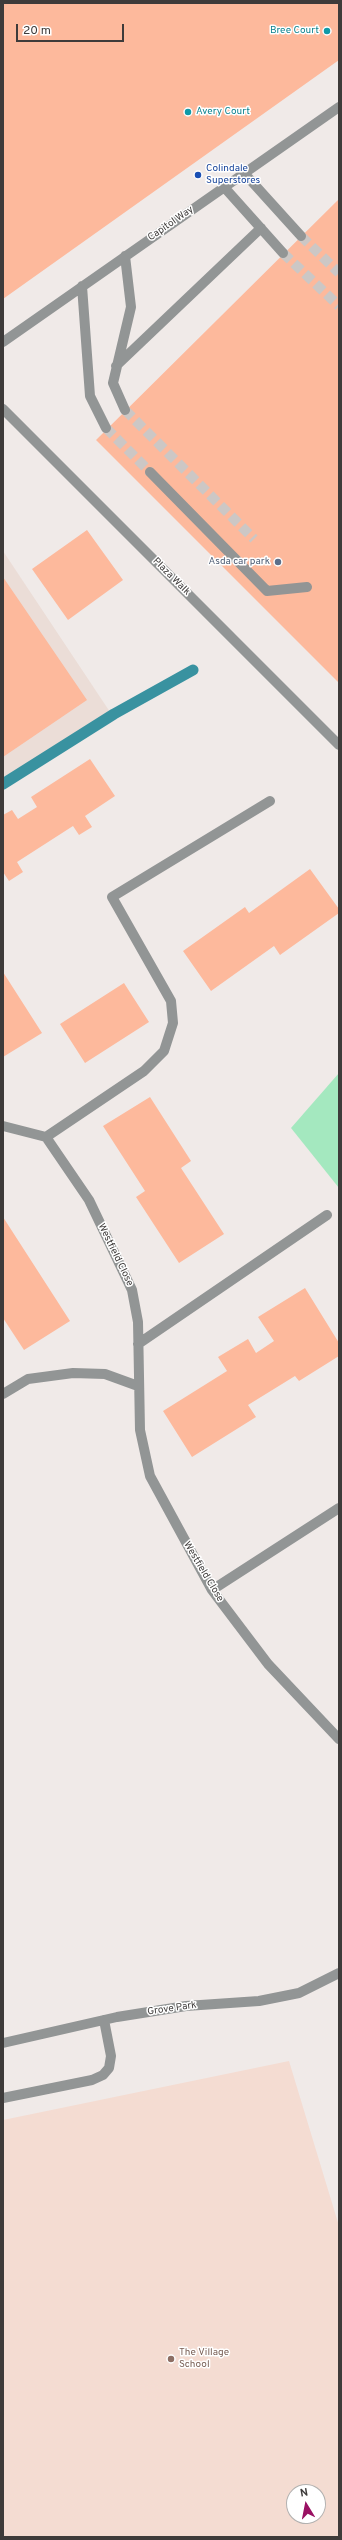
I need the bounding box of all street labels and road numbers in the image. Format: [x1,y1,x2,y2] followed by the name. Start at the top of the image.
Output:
[146,204,196,244] street label: Capitol Way
[150,556,192,598] street label: Plaza Walk
[95,1222,135,1288] street label: Westfield Close
[180,1540,226,1604] street label: Westfield Close
[147,2000,197,2018] street label: Grove Park

